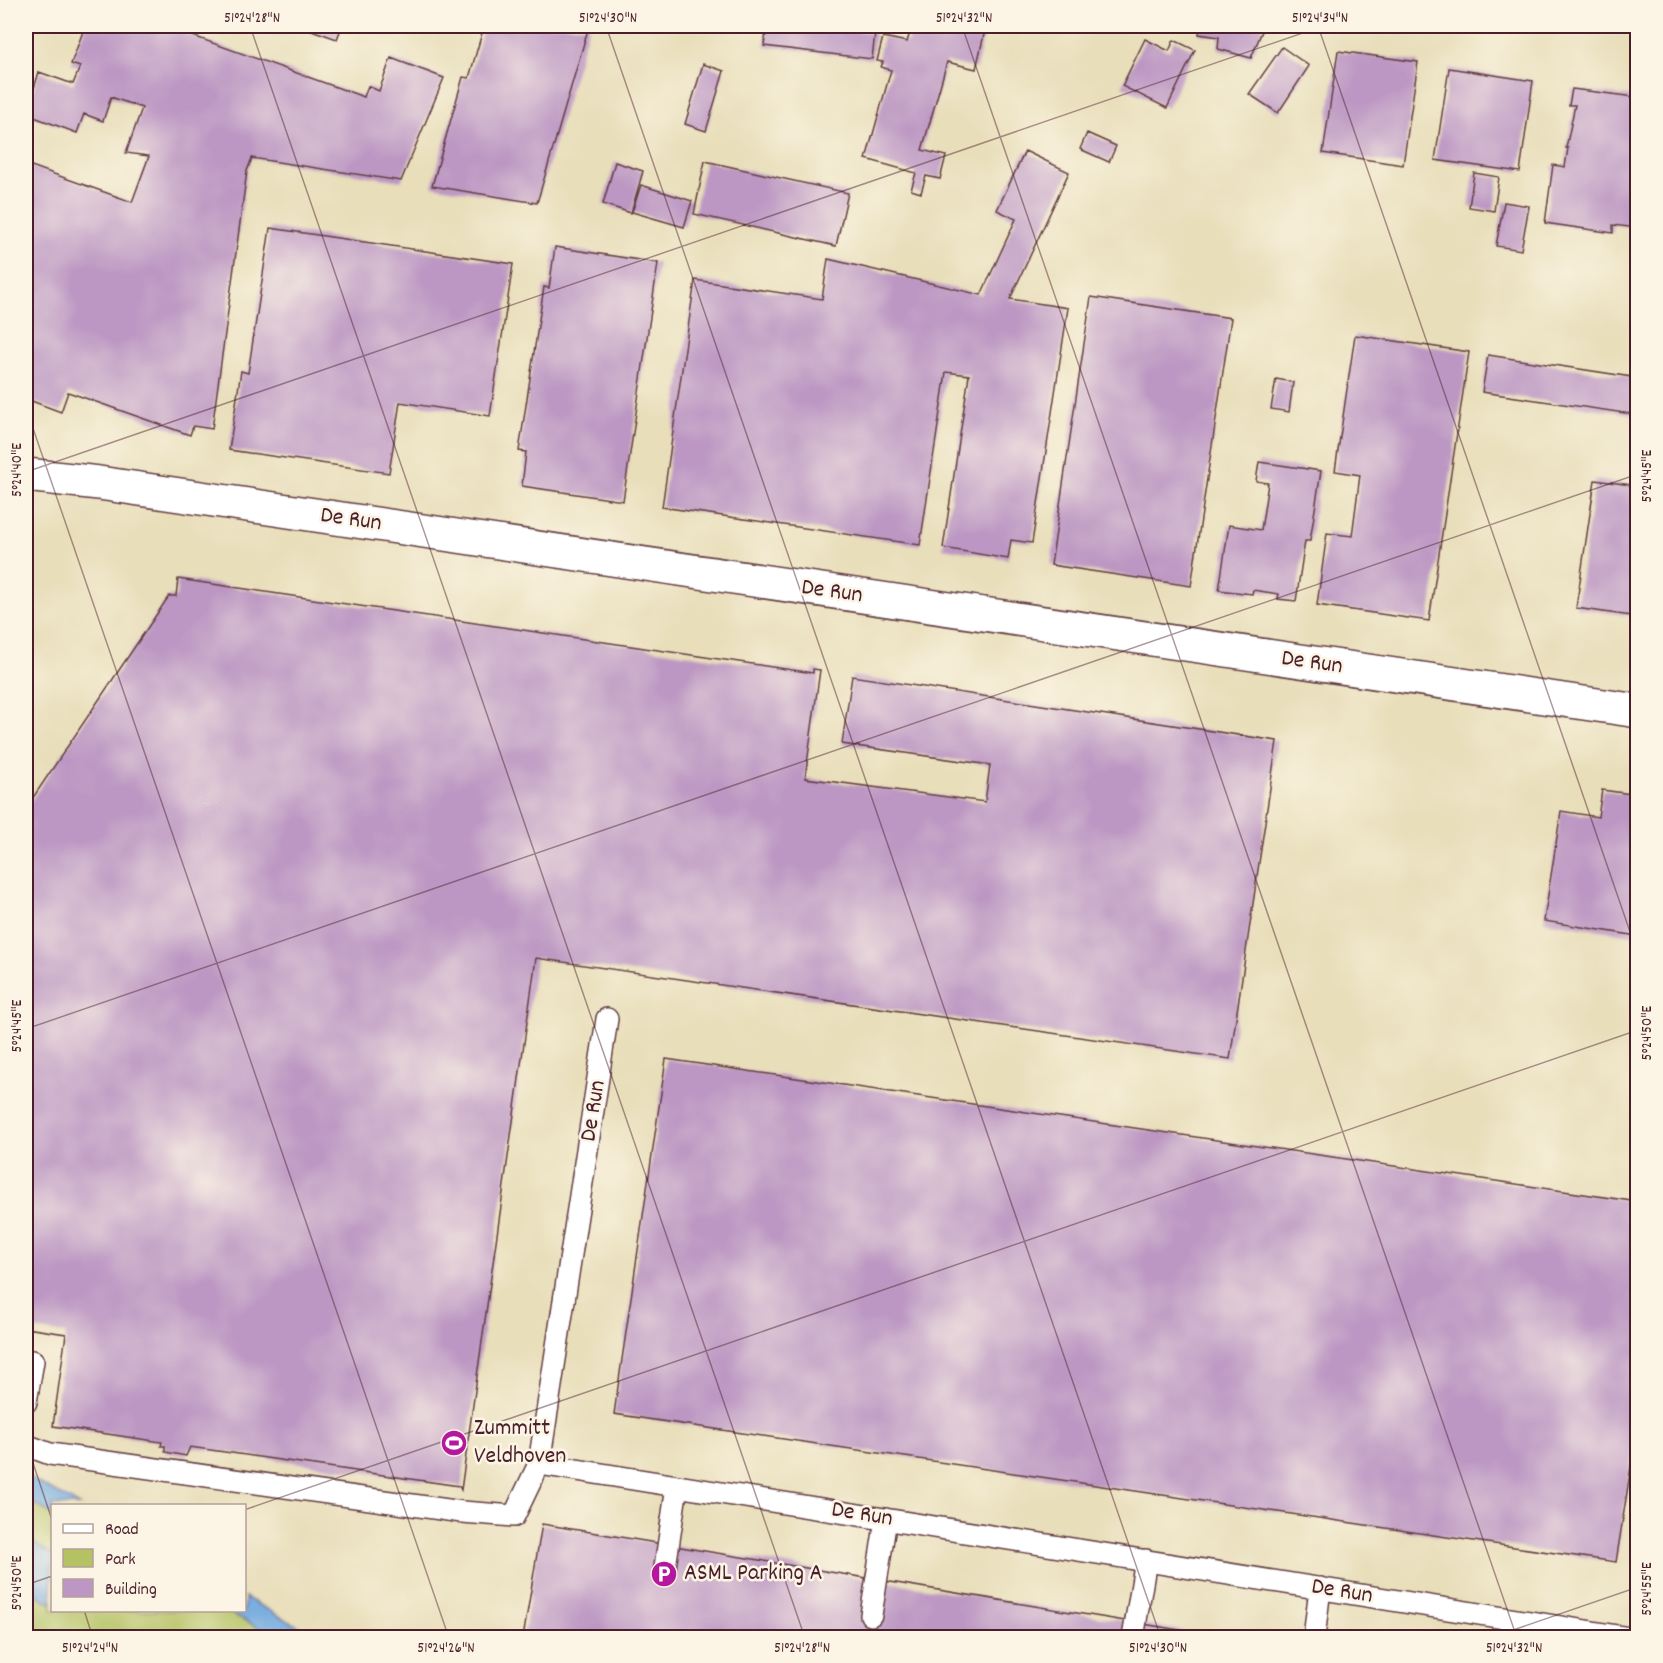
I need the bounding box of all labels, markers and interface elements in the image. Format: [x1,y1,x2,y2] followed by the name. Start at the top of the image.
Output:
[224,8,280,30] text: 51°24'28"N
[579,8,637,30] text: 51°24'30"N
[936,8,992,30] text: 51°24'32"N
[1292,8,1348,30] text: 51°24'34"N
[7,443,29,497] text: 5°24'40"E
[1637,449,1659,502] text: 5°24'45"E
[318,499,384,541] street label: De Run
[799,571,865,613] street label: De Run
[1279,642,1345,684] street label: De Run
[7,999,29,1052] text: 5°24'45"E
[1637,1005,1659,1060] text: 5°24'50"E
[572,1078,616,1144] street label: De Run
[474,1412,566,1474] place label: Zummitt Veldhoven
[439,1428,469,1458] sports icon: Zummitt Veldhoven
[829,1493,895,1537] street label: De Run
[51,1504,246,1612] legend
[105,1518,139,1543] text: Road
[105,1548,136,1573] text: Park
[7,1555,29,1610] text: 5°24'50"E
[684,1557,823,1591] place label: ASML Parking A
[649,1559,679,1589] parking icon: ASML Parking A
[1637,1562,1659,1616] text: 5°24'55"E
[1309,1570,1375,1614] street label: De Run
[105,1578,157,1603] text: Building
[62,1638,118,1660] text: 51°24'24"N
[417,1638,475,1660] text: 51°24'26"N
[774,1638,830,1660] text: 51°24'28"N
[1129,1638,1187,1660] text: 51°24'30"N
[1486,1638,1542,1660] text: 51°24'32"N

